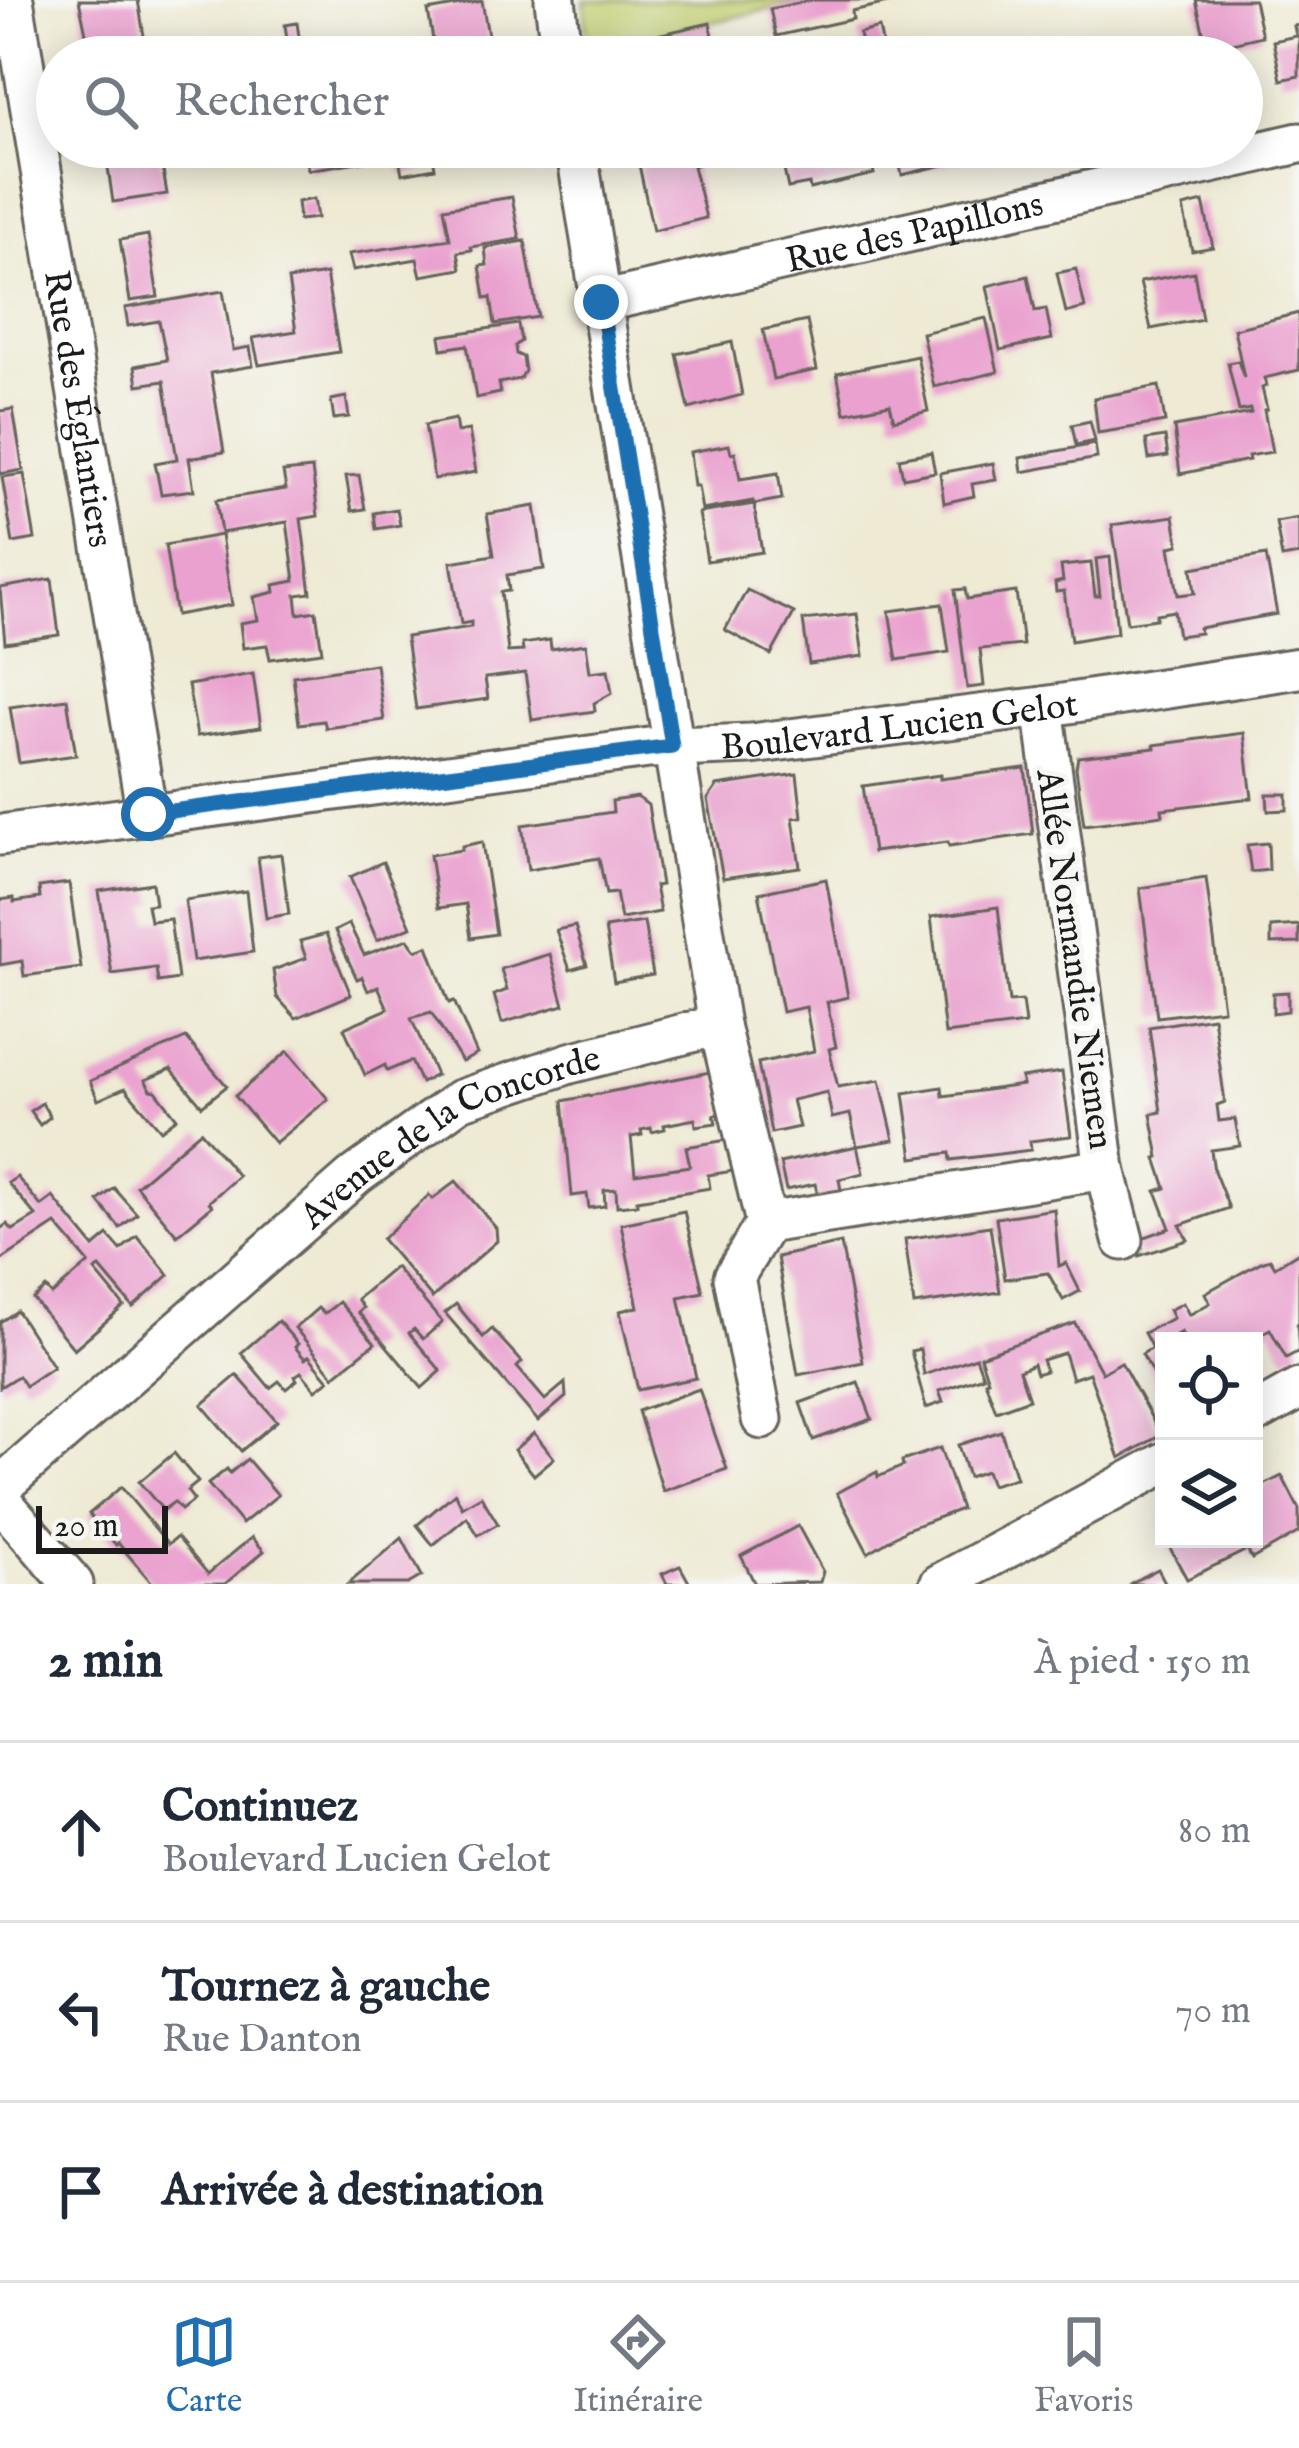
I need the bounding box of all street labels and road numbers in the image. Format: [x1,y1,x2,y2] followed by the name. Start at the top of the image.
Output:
[782,182,1048,285] street label: Rue des Papillons
[32,267,123,551] street label: Rue des Églantiers
[720,682,1081,771] street label: Boulevard Lucien Gelot
[1024,765,1123,1152] street label: Allée Normandie Niemen
[290,1036,605,1241] street label: Avenue de la Concorde

